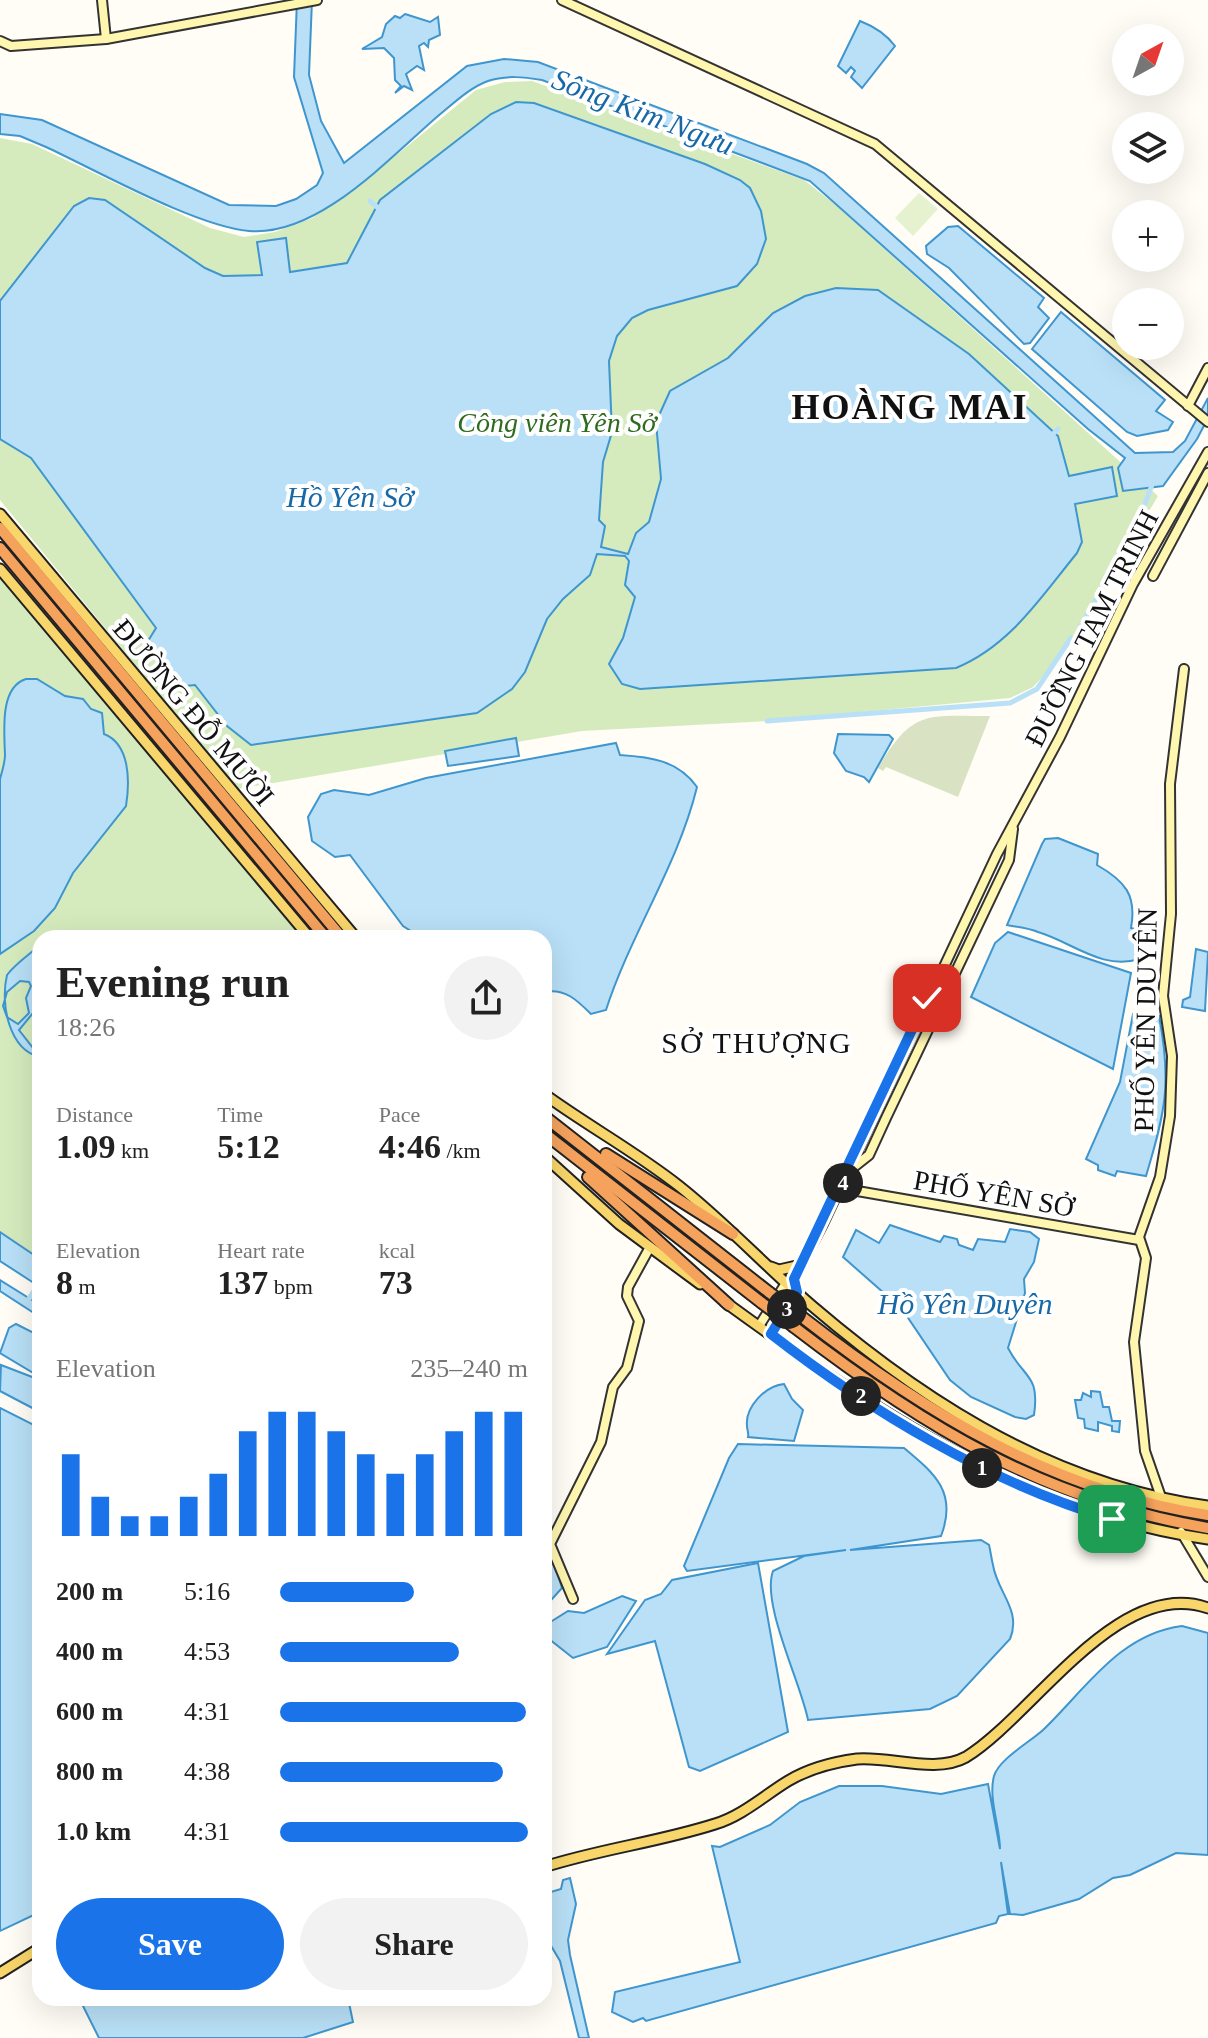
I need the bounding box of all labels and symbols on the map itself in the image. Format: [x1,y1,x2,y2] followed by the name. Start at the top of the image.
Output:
[1112,24,1184,96] north arrow
[548,62,738,161] water label: Sông Kim Ngưu
[792,387,1029,427] district label: HOÀNG MAI
[457,407,659,438] park label: Công viên Yên Sở
[285,480,416,513] water label: Hồ Yên Sở
[1018,505,1165,752] street label: ĐƯỜNG TAM TRINH
[107,612,281,812] street label: ĐƯỜNG ĐỖ MƯỜI
[1128,907,1163,1133] street label: PHỐ YÊN DUYÊN
[893,964,961,1032] pin
[661,1026,853,1059] district label: SỞ THƯỢNG
[823,1163,863,1203] pin: 4
[911,1164,1078,1223] street label: PHỐ YÊN SỞ
[877,1287,1052,1320] water label: Hồ Yên Duyên
[767,1289,807,1329] pin: 3
[841,1376,881,1416] pin: 2
[962,1448,1002,1488] pin: 1
[1078,1485,1146,1553] pin

